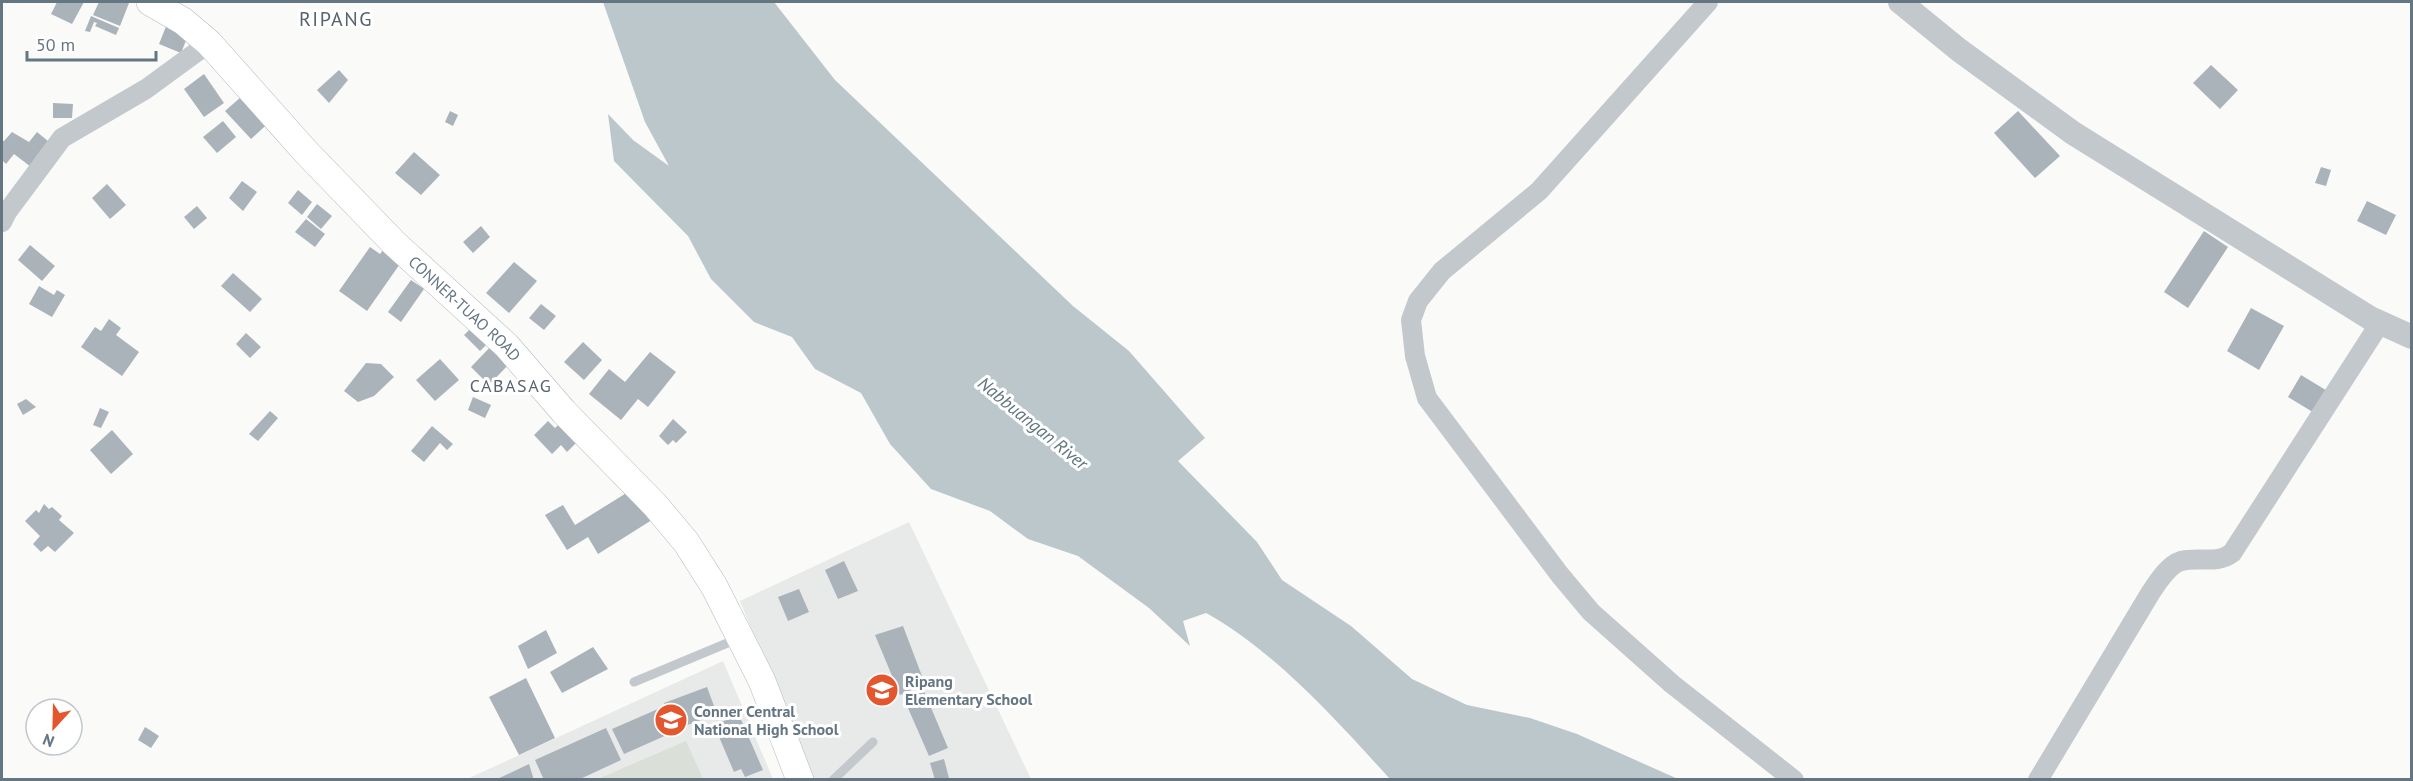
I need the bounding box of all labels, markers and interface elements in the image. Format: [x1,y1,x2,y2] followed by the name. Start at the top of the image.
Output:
[299,6,373,32] district label: RIPANG
[27,24,156,62] scale bar
[36,33,75,56] text: 50 m
[405,251,525,365] street label: CONNER-TUAO ROAD
[973,372,1094,475] water label: Nabbuangan River
[470,374,552,397] district label: CABASAG
[905,671,1032,709] place label: Ripang Elementary School
[864,672,900,708] school or university icon: Ripang Elementary School
[24,697,84,757] north arrow
[694,701,839,739] place label: Conner Central National High School
[653,702,689,738] school or university icon: Conner Central National High School
[40,730,57,752] text: N

